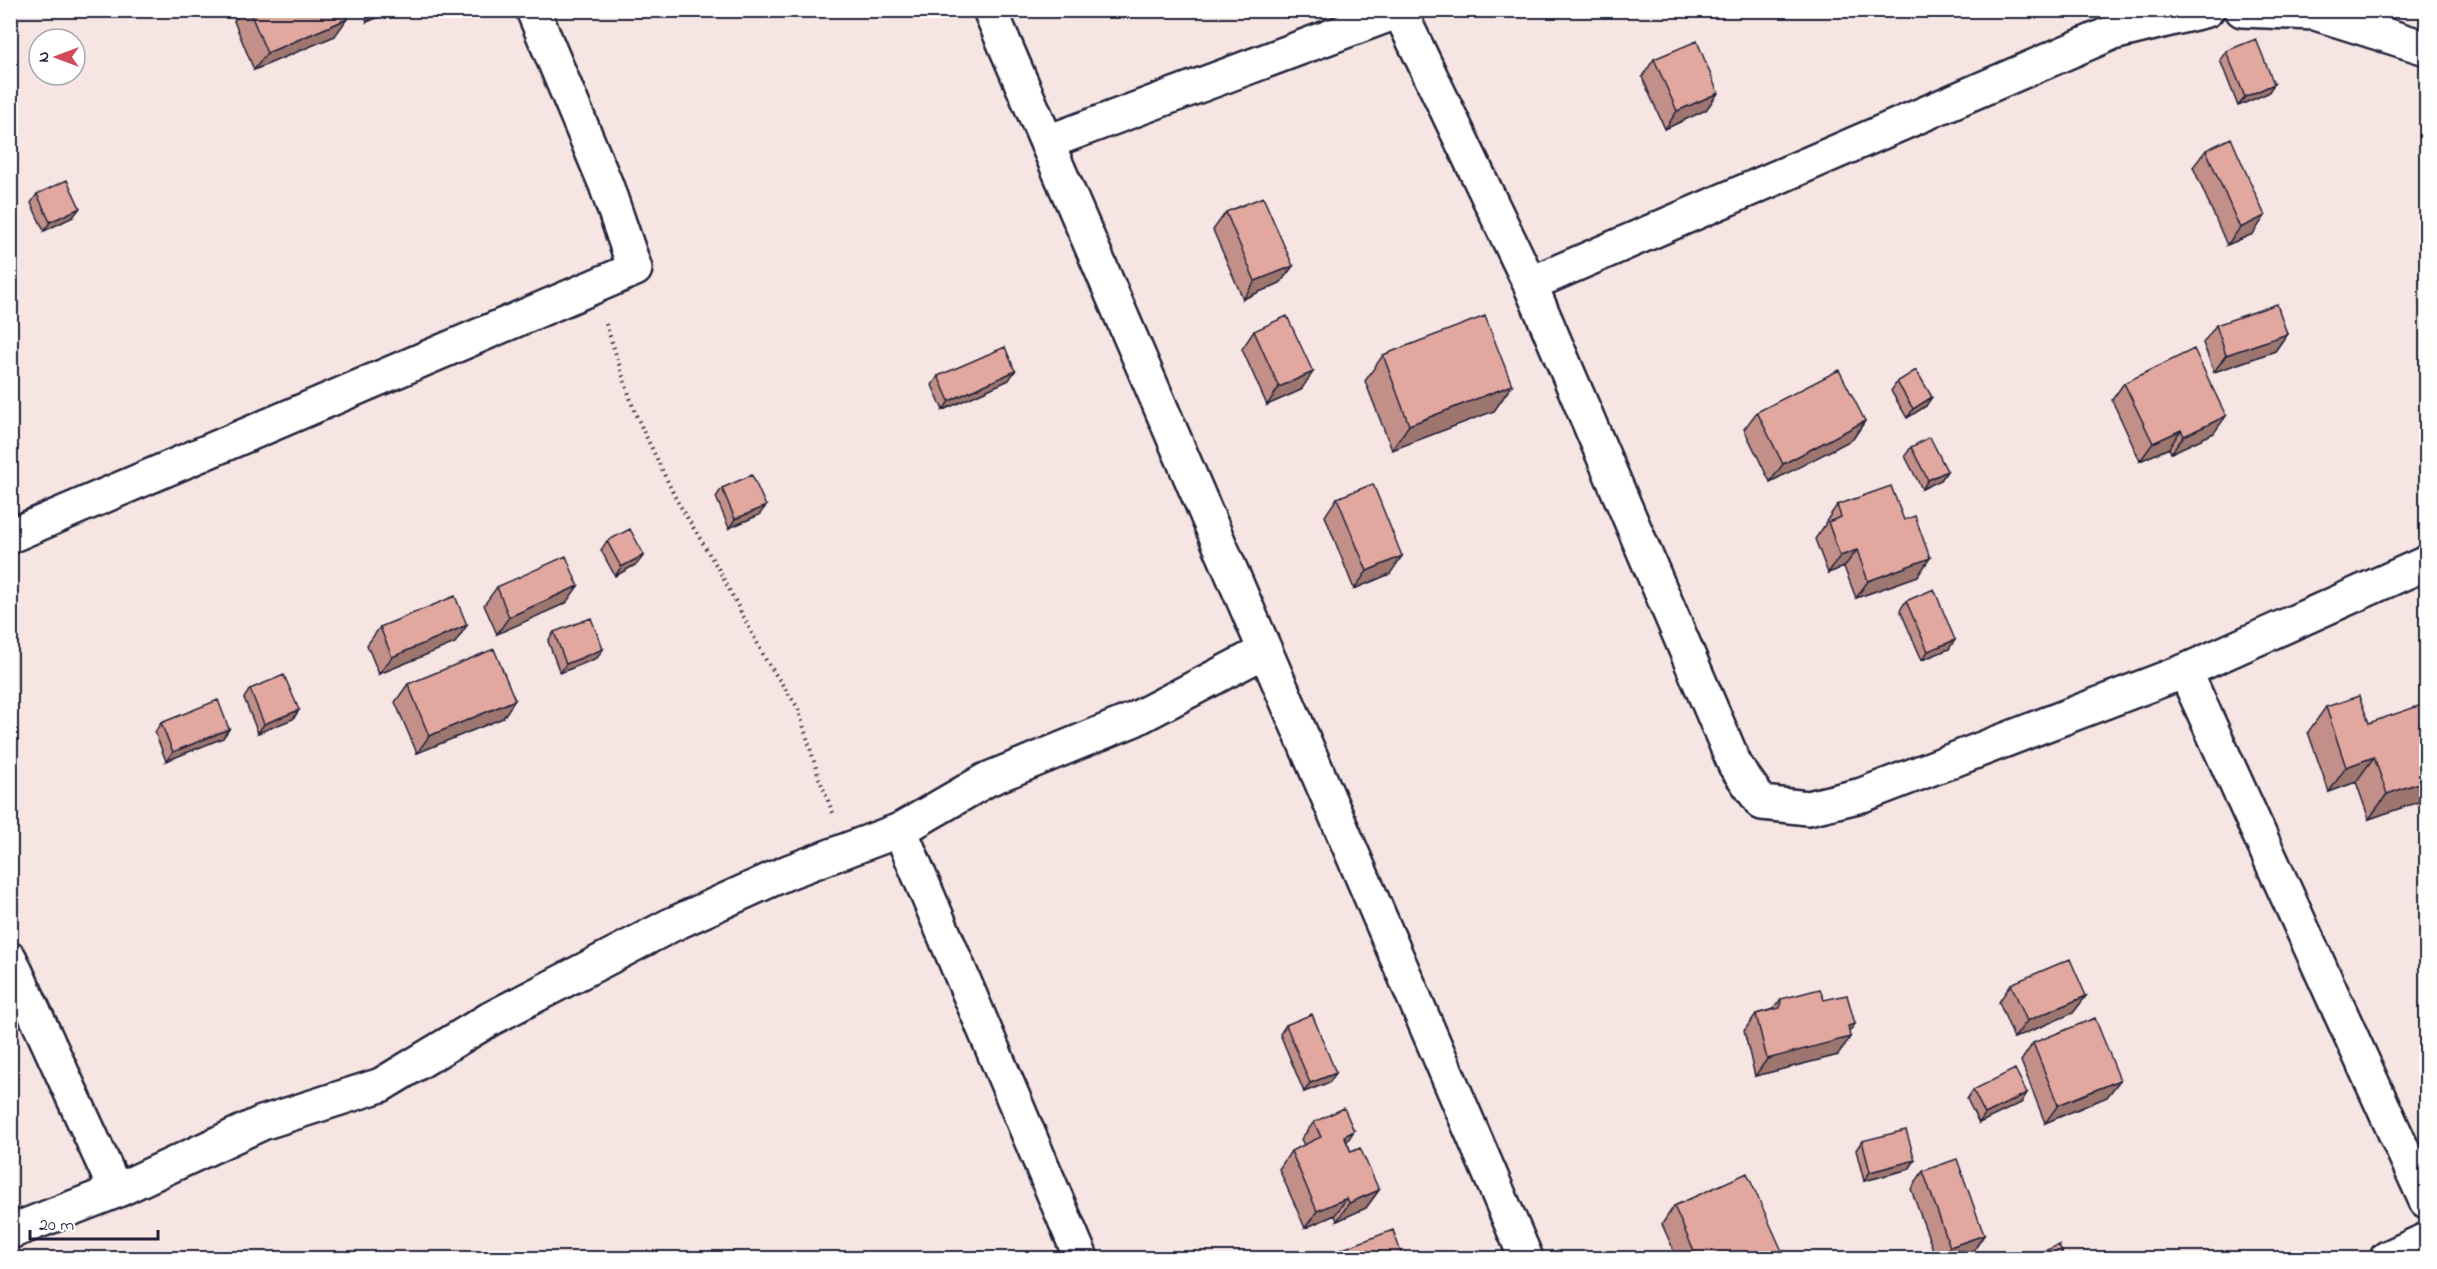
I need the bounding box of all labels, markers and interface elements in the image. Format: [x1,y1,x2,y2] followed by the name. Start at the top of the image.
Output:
[27,27,87,87] north arrow
[32,51,56,62] text: N
[30,1203,158,1241] scale bar
[39,1213,74,1239] text: 20 m

